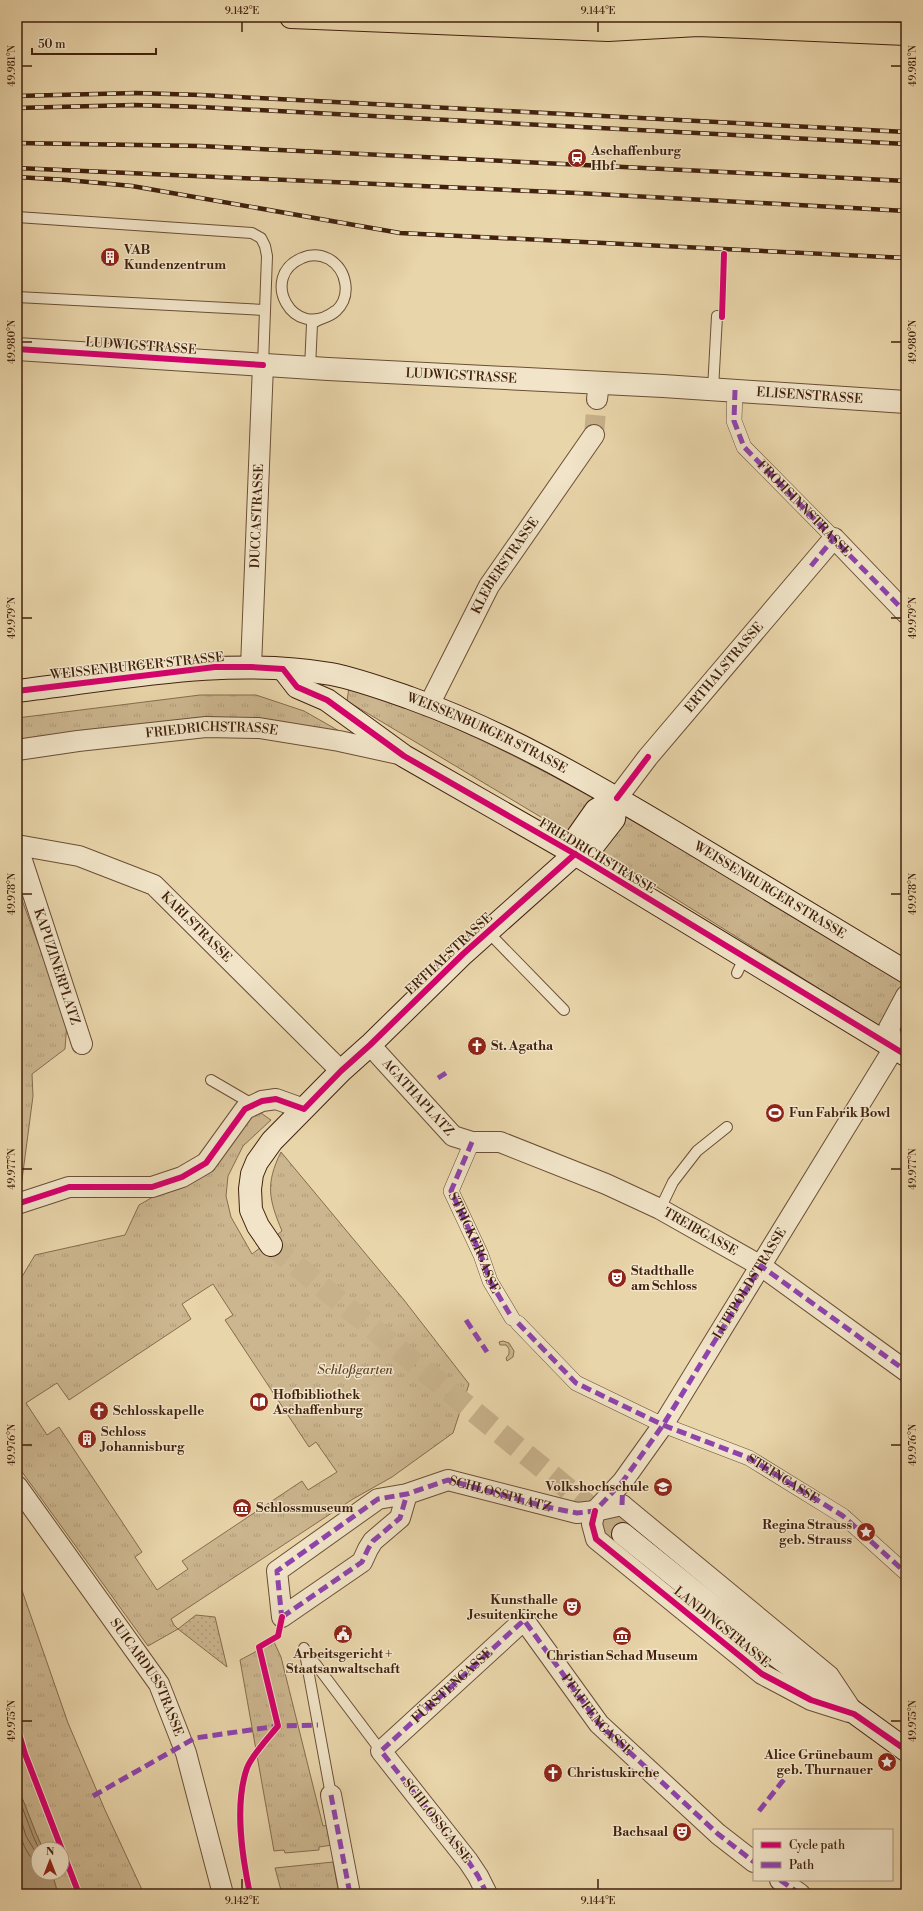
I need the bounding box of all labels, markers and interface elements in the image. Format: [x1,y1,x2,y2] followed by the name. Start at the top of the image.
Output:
[225,5,259,17] text: 9.142°E
[580,5,616,17] text: 9.144°E
[32,30,156,56] scale bar
[38,37,66,52] text: 50 m
[6,45,18,87] text: 49.981°N
[907,45,919,87] text: 49.981°N
[590,143,682,174] place label: Aschaffenburg Hbf
[566,147,588,169] station icon: Aschaffenburg Hbf
[123,242,226,273] place label: VAB Kundenzentrum
[99,246,121,268] building icon: VAB Kundenzentrum
[6,319,18,364] text: 49.980°N
[907,319,919,364] text: 49.980°N
[85,334,197,358] street label: LUDWIGSTRASSE
[405,365,517,387] street label: LUDWIGSTRASSE
[756,384,863,407] street label: ELISENSTRASSE
[754,457,855,560] street label: FROHSINNSTRASSE
[247,464,267,569] street label: DUCCASTRASSE
[468,514,542,617] street label: KLEBERSTRASSE
[6,596,18,639] text: 49.979°N
[907,596,919,639] text: 49.979°N
[681,619,767,716] street label: ERTHALSTRASSE
[48,649,225,683] street label: WEISSENBURGER STRASSE
[404,689,570,777] street label: WEISSENBURGER STRASSE
[144,719,279,742] street label: FRIEDRICHSTRASSE
[536,815,658,897] street label: FRIEDRICHSTRASSE
[690,837,849,942] street label: WEISSENBURGER STRASSE
[6,872,18,915] text: 49.978°N
[907,872,919,915] text: 49.978°N
[157,888,235,966] street label: KARLSTRASSE
[30,907,83,1027] street label: KAPUZINERPLATZ
[402,910,496,998] street label: ERTHALSTRASSE
[466,1035,488,1057] church icon: St. Agatha
[491,1038,554,1054] place label: St. Agatha
[378,1055,457,1139] street label: AGATHAPLATZ
[764,1102,786,1124] sports icon: Fun Fabrik Bowl
[789,1105,891,1121] place label: Fun Fabrik Bowl
[6,1148,18,1190] text: 49.977°N
[907,1148,919,1190] text: 49.977°N
[445,1190,503,1296] street label: STRICKERGASSE
[660,1204,741,1259] street label: TREIBGASSE
[709,1225,790,1342] street label: LUITPOLDSTRASSE
[631,1263,698,1294] place label: Stadthalle am Schloss
[606,1267,628,1289] theatre icon: Stadthalle am Schloss
[317,1362,394,1378] park label: Schloßgarten
[272,1387,364,1418] place label: Hofbibliothek Aschaffenburg
[248,1391,270,1413] library icon: Hofbibliothek Aschaffenburg
[88,1400,110,1422] church icon: Schlosskapelle
[113,1403,204,1419] place label: Schlosskapelle
[6,1423,18,1466] text: 49.976°N
[907,1423,919,1466] text: 49.976°N
[99,1424,185,1455] place label: Schloss Johannisburg
[76,1428,98,1450] building icon: Schloss Johannisburg
[744,1451,822,1507] street label: STEINGASSE
[447,1473,553,1516] street label: SCHLOSSPLATZ
[652,1476,674,1498] school or university icon: Volkshochschule
[545,1479,649,1495] place label: Volkshochschule
[231,1497,253,1519] museum icon: Schlossmuseum
[256,1500,354,1516] place label: Schlossmuseum
[762,1517,852,1548] place label: Regina Strauss geb. Strauss
[855,1521,877,1543] place icon: Regina Strauss geb. Strauss
[670,1583,774,1671] street label: LANDINGSTRASSE
[466,1592,558,1623] place label: Kunsthalle Jesuitenkirche
[561,1596,583,1618] theatre icon: Kunsthalle Jesuitenkirche
[107,1615,187,1739] street label: SUICARDUSSTRASSE
[332,1623,354,1645] public building icon: Arbeitsgericht + Staatsanwaltschaft
[611,1625,633,1647] museum icon: Christian Schad Museum
[408,1645,496,1727] street label: FÜRSTENGASSE
[286,1646,400,1677] place label: Arbeitsgericht + Staatsanwaltschaft
[546,1648,698,1664] place label: Christian Schad Museum
[557,1671,636,1759] street label: PFAFFENGASSE
[6,1700,18,1742] text: 49.975°N
[907,1700,919,1742] text: 49.975°N
[763,1747,873,1778] place label: Alice Grünebaum geb. Thurnauer
[876,1751,898,1773] place icon: Alice Grünebaum geb. Thurnauer
[542,1762,564,1784] church icon: Christuskirche
[567,1765,659,1781] place label: Christuskirche
[399,1776,475,1866] street label: SCHLOSSGASSE
[671,1821,693,1843] theatre icon: Bachsaal
[613,1824,669,1840] place label: Bachsaal
[753,1829,893,1881] legend
[789,1838,845,1853] text: Cycle path
[30,1841,70,1881] north arrow
[46,1845,55,1859] text: N
[789,1858,814,1873] text: Path
[225,1895,259,1907] text: 9.142°E
[580,1895,616,1907] text: 9.144°E

